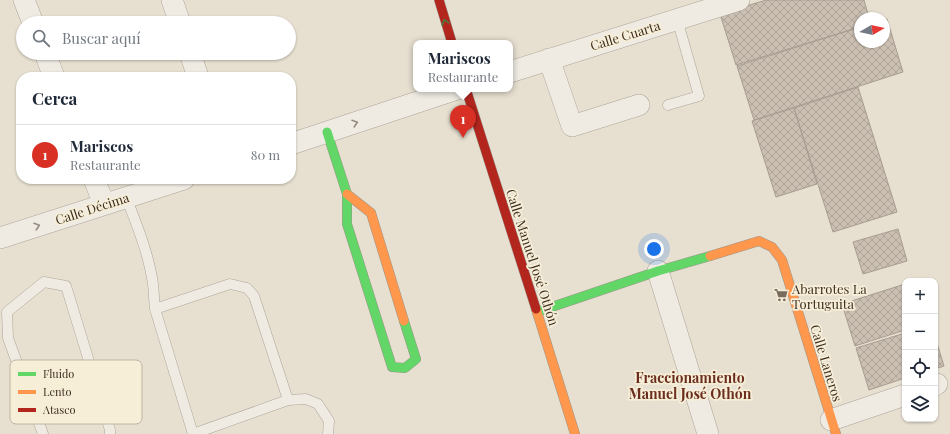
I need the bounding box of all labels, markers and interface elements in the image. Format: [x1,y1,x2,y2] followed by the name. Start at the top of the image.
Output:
[854,12,890,48] north arrow
[16,16,296,60] search box
[588,16,663,54] street label: Calle Cuarta
[441,18,450,25] one-way arrow
[30,27,52,49] icon: search
[62,28,141,48] text: Buscar aquí
[413,40,513,92] popup
[428,48,491,68] text: Mariscos
[428,68,498,85] text: Restaurante
[32,87,77,109] text: Cerca
[450,105,476,138] pin: 1
[351,119,358,127] one-way arrow
[70,136,133,156] text: Mariscos
[43,146,47,163] text: 1
[251,146,280,163] text: 80 m
[70,156,141,173] text: Restaurante
[503,187,563,328] street label: Calle Manuel José Othón
[53,188,132,228] street label: Calle Décima
[33,222,40,231] one-way arrow
[644,239,664,259] your location
[902,278,938,422] map controls
[902,278,938,314] button: +
[791,280,867,312] place label: Abarrotes La Tortuguita
[773,287,789,303] supermarket icon: Abarrotes La Tortuguita
[902,314,938,350] button: −
[807,323,847,404] street label: Calle Laneros
[902,350,938,386] button: locate
[10,360,142,424] legend
[43,366,74,381] text: Fluido
[629,368,752,403] district label: Fraccionamiento Manuel José Othón
[43,384,72,399] text: Lento
[902,386,938,422] button: layers
[42,402,76,417] text: Atasco

